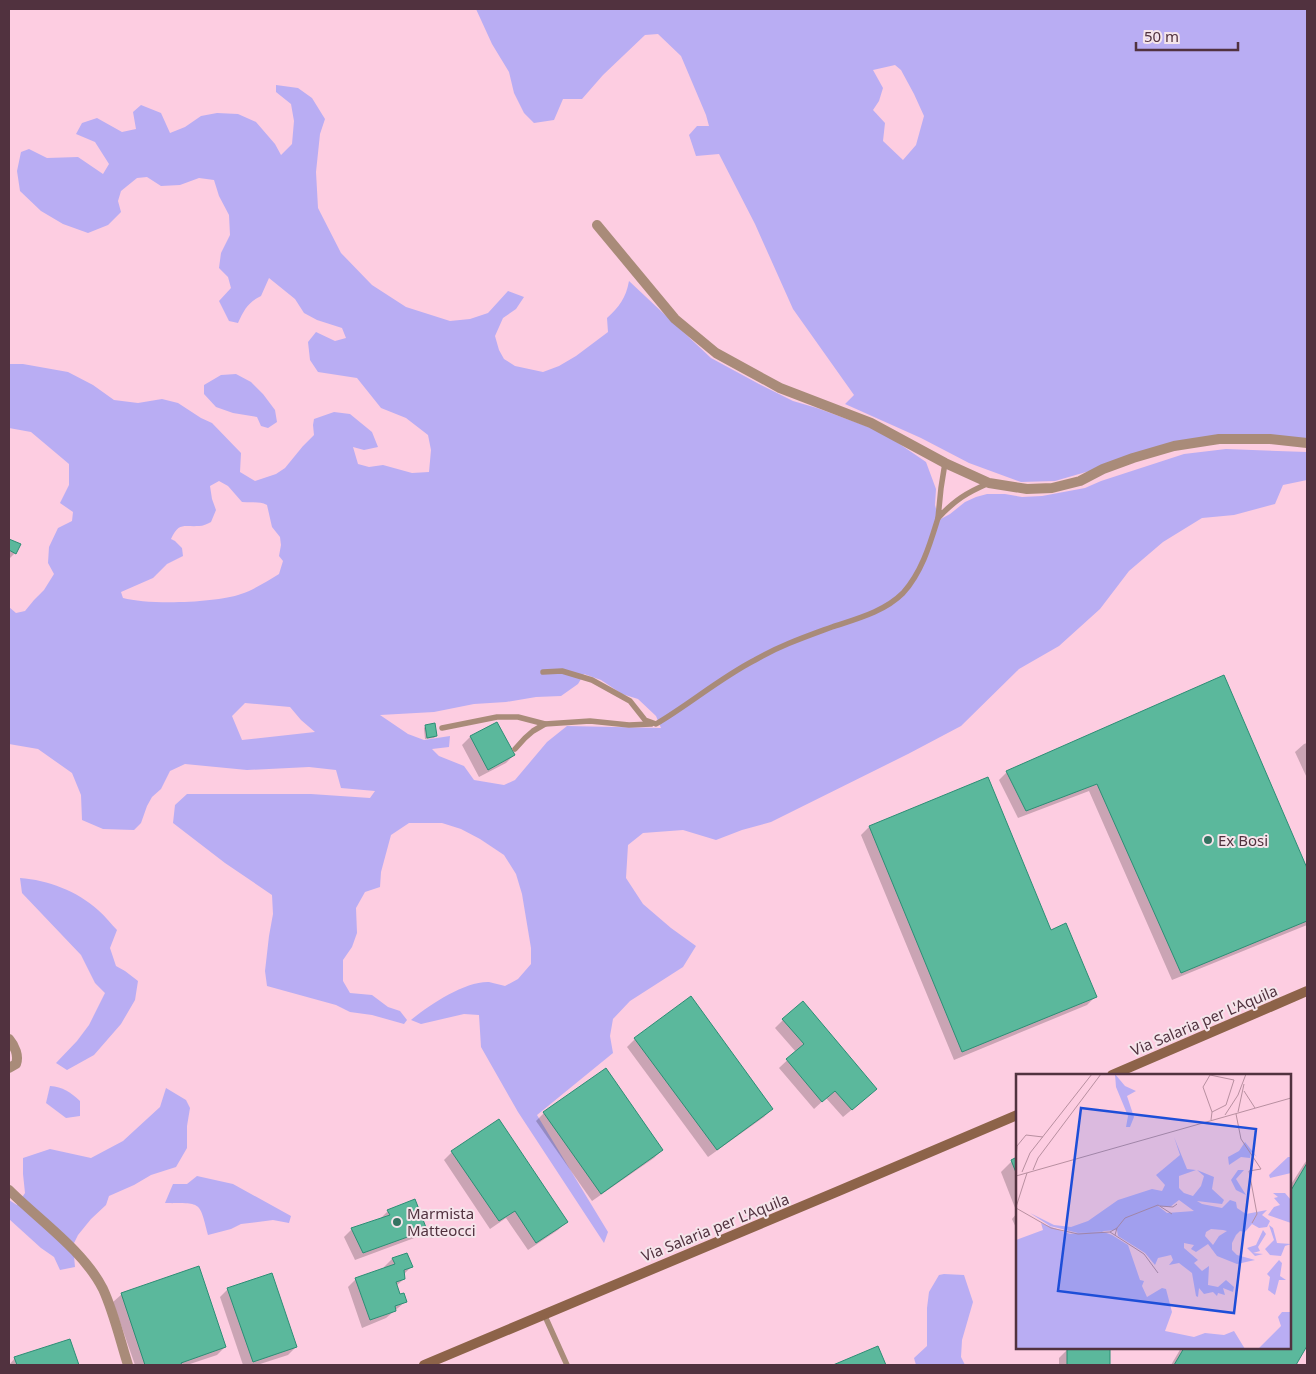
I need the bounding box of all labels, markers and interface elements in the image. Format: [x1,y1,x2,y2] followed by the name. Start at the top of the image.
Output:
[1136,20,1238,52] scale bar
[1144,26,1179,46] text: 50 m
[1218,830,1268,850] place label: Ex Bosi
[1202,834,1214,846] marker: Ex Bosi
[1128,980,1280,1060] street label: Via Salaria per L'Aquila
[1016,1074,1291,1349] inset map
[638,1188,792,1266] street label: Via Salaria per L'Aquila
[407,1203,476,1240] place label: Marmista Matteocci
[391,1216,403,1228] marker: Marmista Matteocci

